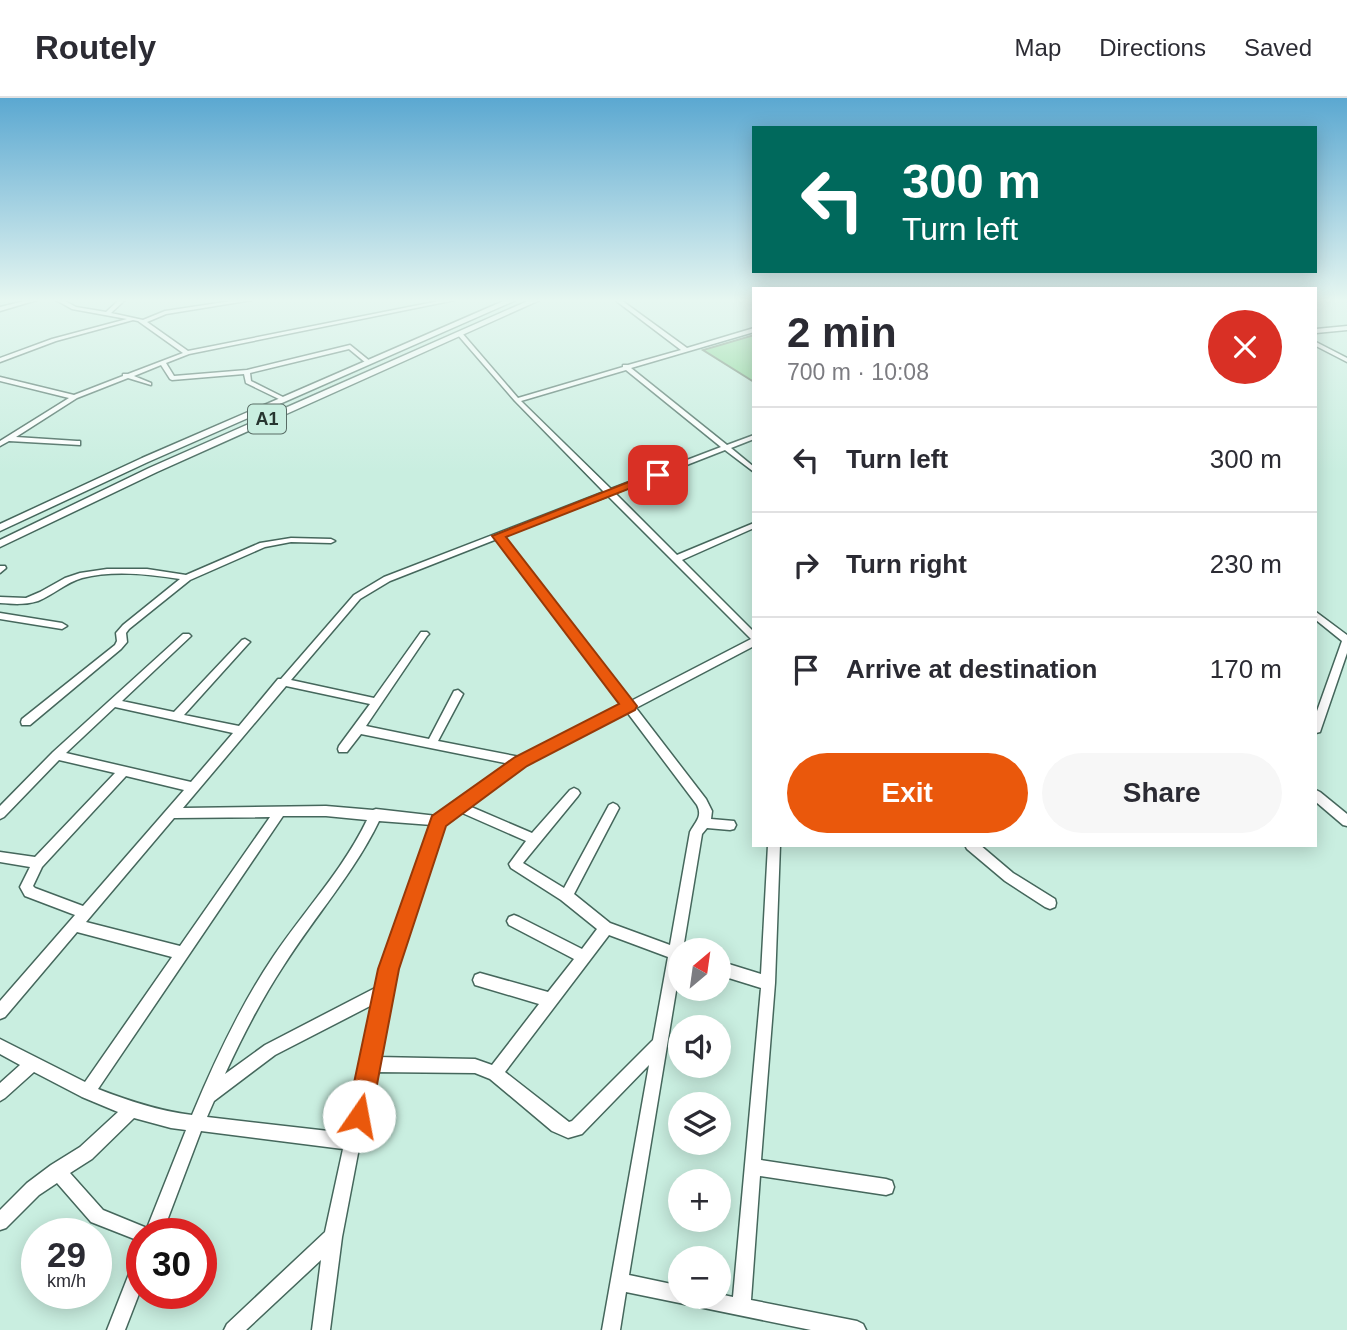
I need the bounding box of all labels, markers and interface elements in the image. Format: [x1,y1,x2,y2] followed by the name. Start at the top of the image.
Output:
[35,29,156,66] text: Routely
[1015,34,1061,61] text: Map
[1099,34,1206,61] text: Directions
[1244,34,1312,61] text: Saved
[787,154,878,245] icon: left
[902,154,1041,208] text: 300 m
[902,211,1018,247] text: Turn left
[787,309,897,356] text: 2 min
[1208,310,1282,384] button: close
[787,359,929,385] text: 700 m · 10:08
[248,404,286,433] road number: A1
[787,441,825,479] icon: left
[846,444,948,474] text: Turn left
[1210,444,1282,474] text: 300 m
[628,445,688,505] pin
[639,456,677,494] icon: arrive
[787,546,825,584] icon: right
[846,549,967,579] text: Turn right
[1210,549,1282,579] text: 230 m
[787,651,825,689] icon: arrive
[846,654,1097,684] text: Arrive at destination
[1210,654,1282,684] text: 170 m
[787,753,1028,833] button: Exit
[1042,753,1282,833] button: Share
[668,938,732,1001] north arrow
[668,938,731,1309] map controls
[668,1015,731,1078] button: sound
[322,1079,396,1153] position arrow
[668,1092,731,1155] button: layers
[668,1169,731,1232] button: +
[126,1218,217,1309] speed limit sign: 30
[47,1235,86,1274] text: 29
[668,1246,731,1309] button: −
[47,1271,86,1291] text: km/h

